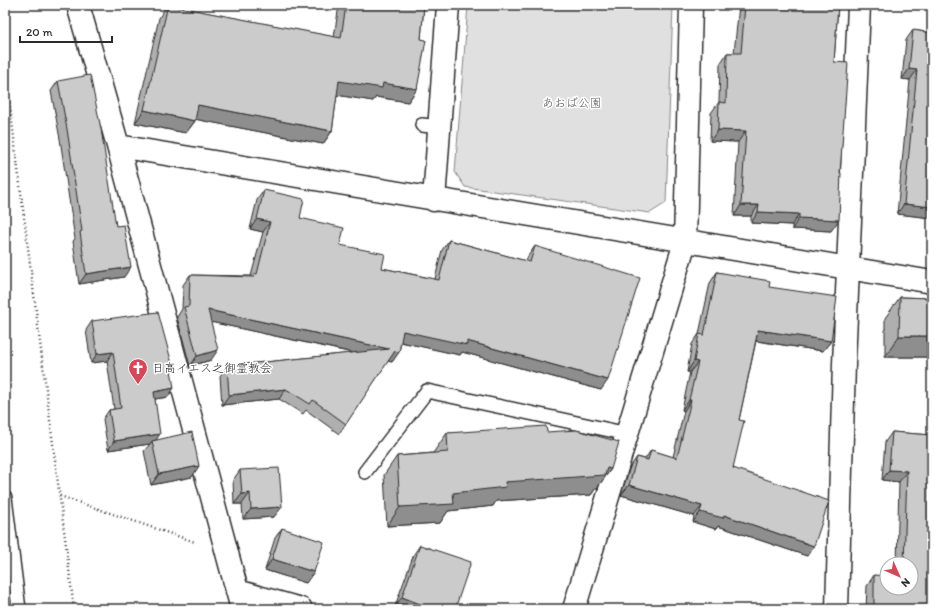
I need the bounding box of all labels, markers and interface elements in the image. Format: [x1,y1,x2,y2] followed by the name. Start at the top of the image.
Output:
[20,18,112,44] scale bar
[26,25,53,39] text: 20 m
[542,96,602,110] park label: あおば公園
[127,357,149,385] church icon: 日高イエス之御霊教会
[152,361,272,375] place label: 日高イエス之御霊教会
[879,556,919,596] north arrow
[898,575,913,590] text: N

